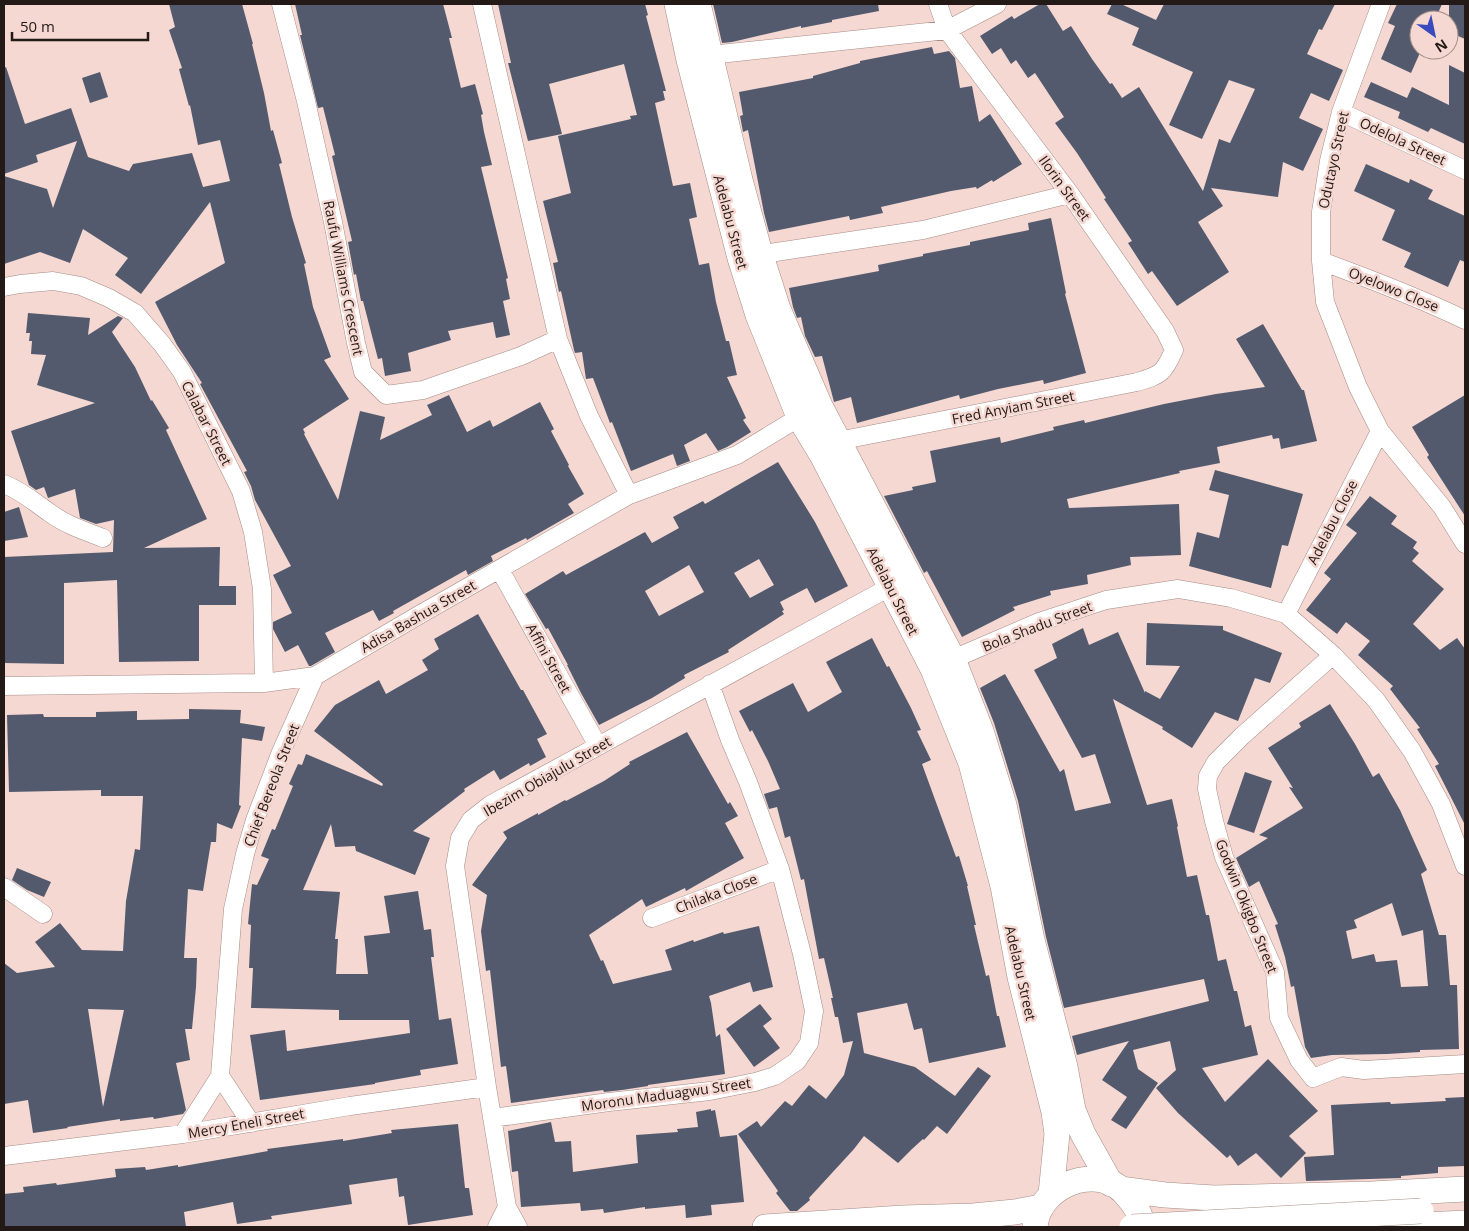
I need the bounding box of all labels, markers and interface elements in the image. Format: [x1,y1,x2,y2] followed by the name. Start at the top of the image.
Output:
[12,10,149,42] scale bar
[1409,10,1459,60] north arrow
[20,16,55,36] text: 50 m
[1431,35,1451,57] text: N
[1313,110,1353,210] street label: Odutayo Street
[1357,113,1449,169] street label: Odelola Street
[1035,151,1095,225] street label: Ilorin Street
[709,173,753,271] street label: Adelabu Street
[320,199,368,357] street label: Raufu Williams Crescent
[1346,262,1442,316] street label: Oyelowo Close
[177,377,237,469] street label: Calabar Street
[950,386,1076,428] street label: Fred Anyiam Street
[1302,476,1362,568] street label: Adelabu Close
[863,544,923,638] street label: Adelabu Street
[357,575,479,657] street label: Adisa Bashua Street
[979,596,1095,656] street label: Bola Shadu Street
[522,620,576,696] street label: Affini Street
[239,721,303,849] street label: Chief Bereola Street
[480,732,614,820] street label: Ibezim Obiajulu Street
[1211,836,1283,976] street label: Godwin Okigbo Street
[672,869,760,917] street label: Chilaka Close
[1001,924,1041,1022] street label: Adelabu Street
[580,1073,752,1115] street label: Moronu Maduagwu Street
[186,1103,306,1143] street label: Mercy Eneli Street

